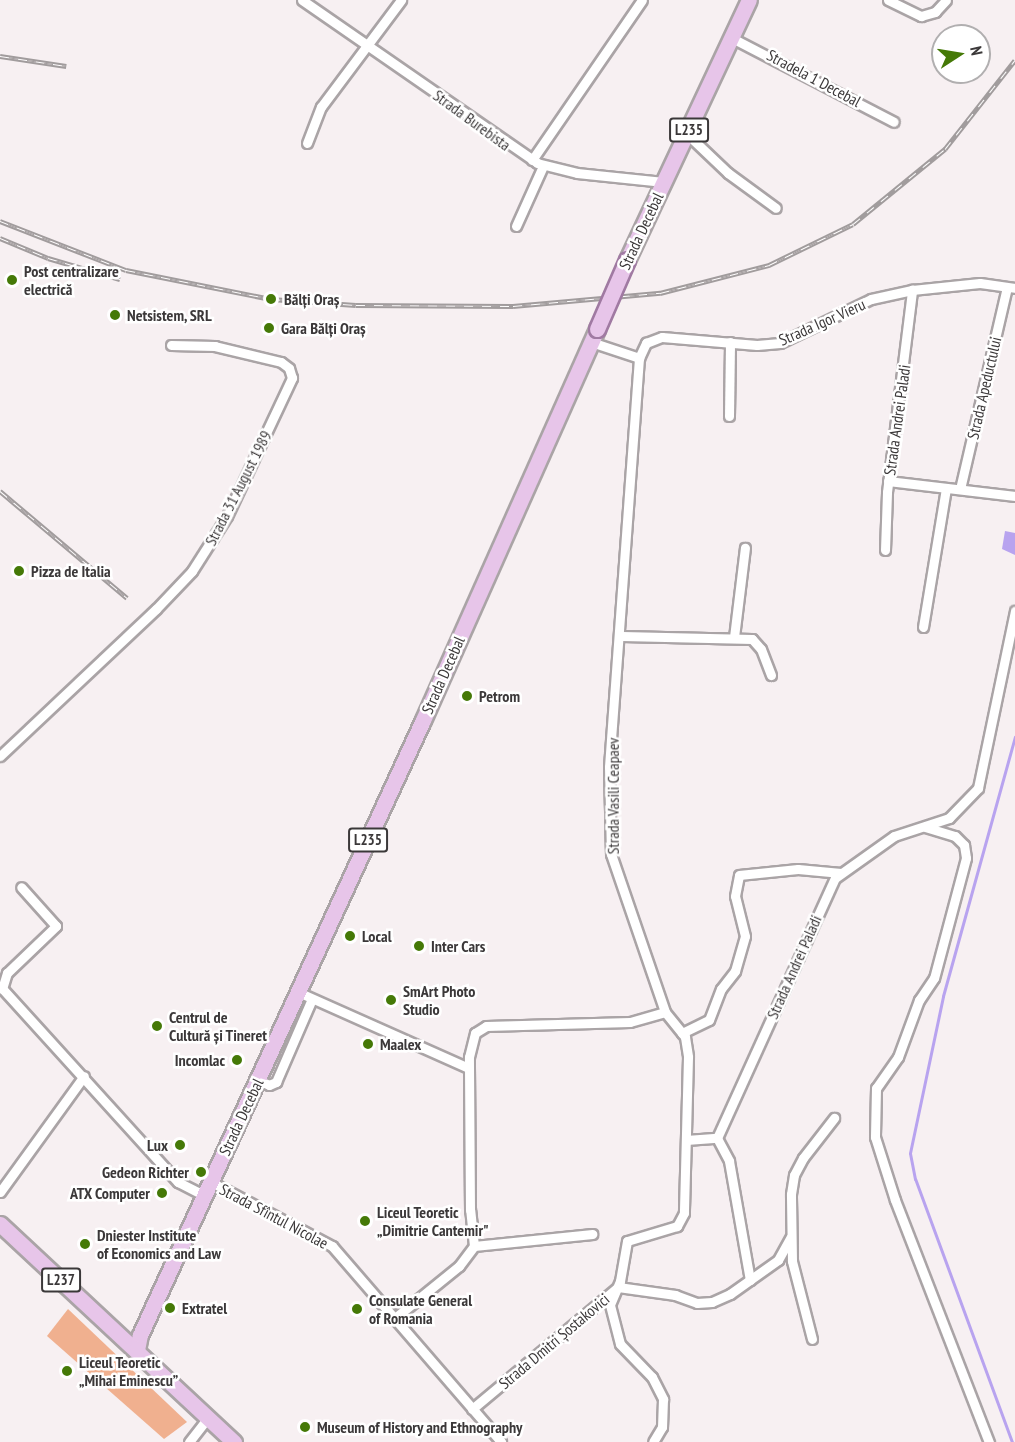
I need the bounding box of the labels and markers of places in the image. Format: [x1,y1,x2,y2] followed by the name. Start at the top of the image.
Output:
[24,261,119,299] place label: Post centralizare electrică
[5,273,19,287] marker: Post centralizare electrică
[284,289,340,309] place label: Bălți Oraș
[262,290,280,308] marker: Bălți Oraș
[127,305,213,325] place label: Netsistem, SRL
[108,308,122,322] marker: Netsistem, SRL
[281,318,366,338] place label: Gara Bălți Oraș
[262,321,276,335] marker: Gara Bălți Oraș
[31,561,111,581] place label: Pizza de Italia
[12,564,26,578] marker: Pizza de Italia
[479,686,520,706] place label: Petrom
[460,689,474,703] marker: Petrom
[362,926,392,946] place label: Local
[343,929,357,943] marker: Local
[431,936,486,956] place label: Inter Cars
[412,939,426,953] marker: Inter Cars
[403,981,475,1019] place label: SmArt Photo Studio
[384,993,398,1007] marker: SmArt Photo Studio
[169,1007,267,1045] place label: Centrul de Cultură și Tineret
[150,1019,164,1033] marker: Centrul de Cultură și Tineret
[380,1034,421,1054] place label: Maalex
[361,1037,375,1051] marker: Maalex
[175,1050,225,1070] place label: Incomlac
[230,1053,244,1067] marker: Incomlac
[147,1135,168,1155] place label: Lux
[173,1138,187,1152] marker: Lux
[102,1162,189,1182] place label: Gedeon Richter
[194,1165,208,1179] marker: Gedeon Richter
[69,1183,150,1203] place label: ATX Computer
[155,1186,169,1200] marker: ATX Computer
[377,1202,489,1240] place label: Liceul Teoretic „Dimitrie Cantemir"
[358,1214,372,1228] marker: Liceul Teoretic „Dimitrie Cantemir"
[97,1225,221,1263] place label: Dniester Institute of Economics and Law
[78,1237,92,1251] marker: Dniester Institute of Economics and Law
[369,1290,472,1328] place label: Consulate General of Romania
[182,1298,227,1318] place label: Extratel
[163,1301,177,1315] marker: Extratel
[350,1302,364,1316] marker: Consulate General of Romania
[79,1352,178,1390] place label: Liceul Teoretic „Mihai Eminescu”
[60,1364,74,1378] marker: Liceul Teoretic „Mihai Eminescu”
[317,1417,523,1437] place label: Museum of History and Ethnography
[298,1420,312,1434] marker: Museum of History and Ethnography

